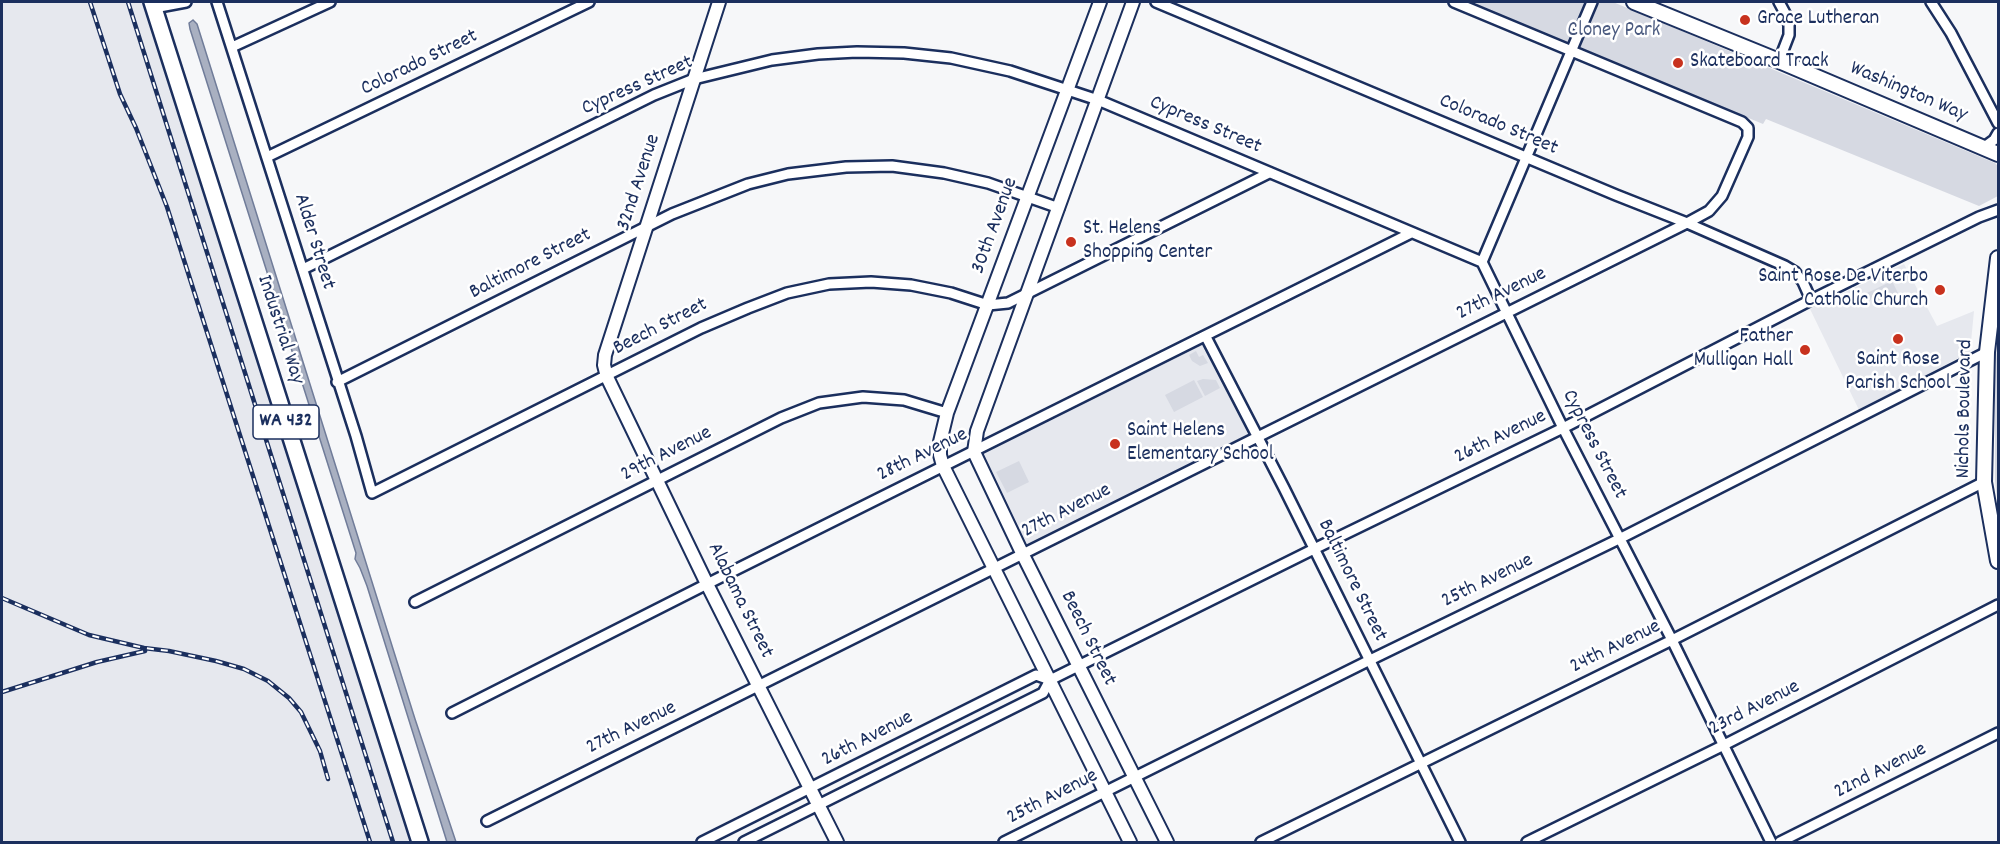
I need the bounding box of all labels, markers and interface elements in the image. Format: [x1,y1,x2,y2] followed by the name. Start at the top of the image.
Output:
[1757,7,1879,33] place label: Grace Lutheran
[1738,13,1752,27] marker: Grace Lutheran
[1568,19,1660,45] park label: Cloney Park
[358,25,482,103] street label: Colorado Street
[1690,50,1829,76] place label: Skateboard Track
[578,51,698,123] street label: Cypress Street
[1671,56,1685,70] marker: Skateboard Track
[1845,57,1971,129] street label: Washington Way
[1435,90,1561,162] street label: Colorado Street
[1145,91,1265,161] street label: Cypress Street
[613,131,667,235] street label: 32nd Avenue
[967,175,1025,277] street label: 30th Avenue
[286,191,340,293] street label: Alder Street
[1083,217,1212,267] place label: St. Helens Shopping Center
[466,224,596,306] street label: Baltimore Street
[1064,235,1078,249] marker: St. Helens Shopping Center
[1453,262,1551,328] street label: 27th Avenue
[1758,265,1928,315] place label: Saint Rose De Viterbo Catholic Church
[249,272,309,388] street label: Industrial Way
[1933,283,1947,297] marker: Saint Rose De Viterbo Catholic Church
[610,294,712,362] street label: Beech Street
[1694,325,1793,375] place label: Father Mulligan Hall
[1891,332,1905,346] marker: Saint Rose Parish School
[1952,339,1980,479] street label: Nichols Boulevard
[1798,343,1812,357] marker: Father Mulligan Hall
[1845,348,1951,398] place label: Saint Rose Parish School
[1555,386,1631,504] street label: Cypress Street
[253,405,319,439] road number: WA 432
[1451,405,1551,471] street label: 26th Avenue
[1127,419,1274,469] place label: Saint Helens Elementary School
[617,421,717,489] street label: 29th Avenue
[874,423,972,489] street label: 28th Avenue
[1108,437,1122,451] marker: Saint Helens Elementary School
[1018,479,1116,545] street label: 27th Avenue
[1311,516,1391,646] street label: Baltimore Street
[700,539,778,663] street label: Alabama Street
[1438,549,1538,615] street label: 25th Avenue
[1053,587,1121,691] street label: Beech Street
[1567,615,1665,681] street label: 24th Avenue
[1705,675,1805,743] street label: 23rd Avenue
[583,696,681,762] street label: 27th Avenue
[818,706,918,774] street label: 26th Avenue
[1831,738,1931,806] street label: 22nd Avenue
[1003,764,1103,832] street label: 25th Avenue

